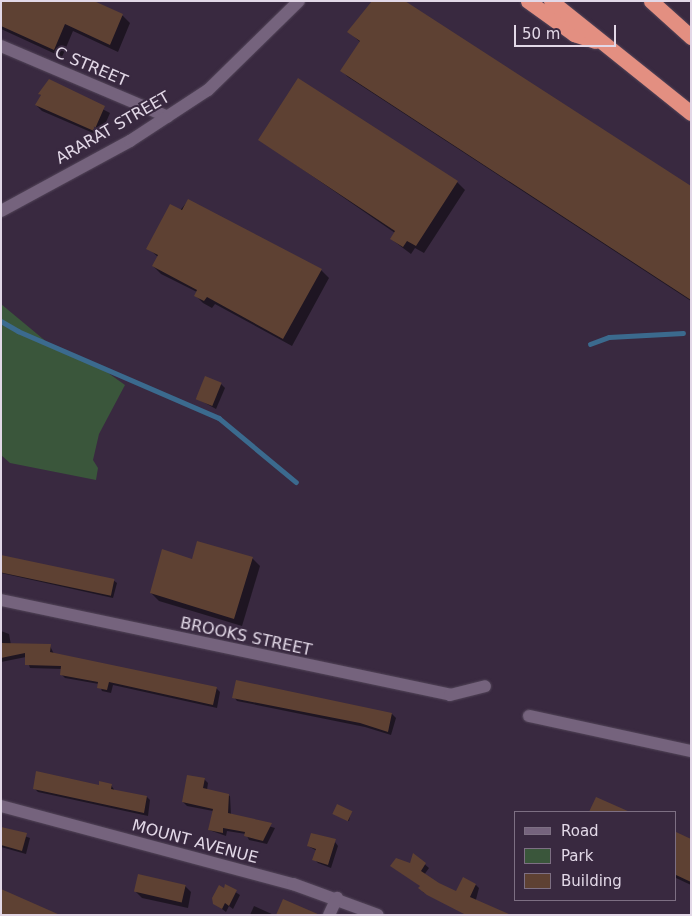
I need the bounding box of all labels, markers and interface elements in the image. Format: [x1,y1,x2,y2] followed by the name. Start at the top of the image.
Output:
[517,15,620,47] scale bar
[522,25,560,43] text: 50 m
[52,43,130,91] street label: C STREET
[53,88,173,168] street label: ARARAT STREET
[178,614,314,660] street label: BROOKS STREET
[514,811,677,901] legend
[130,816,260,868] street label: MOUNT AVENUE
[561,822,599,840] text: Road
[561,847,593,865] text: Park
[561,872,622,890] text: Building

